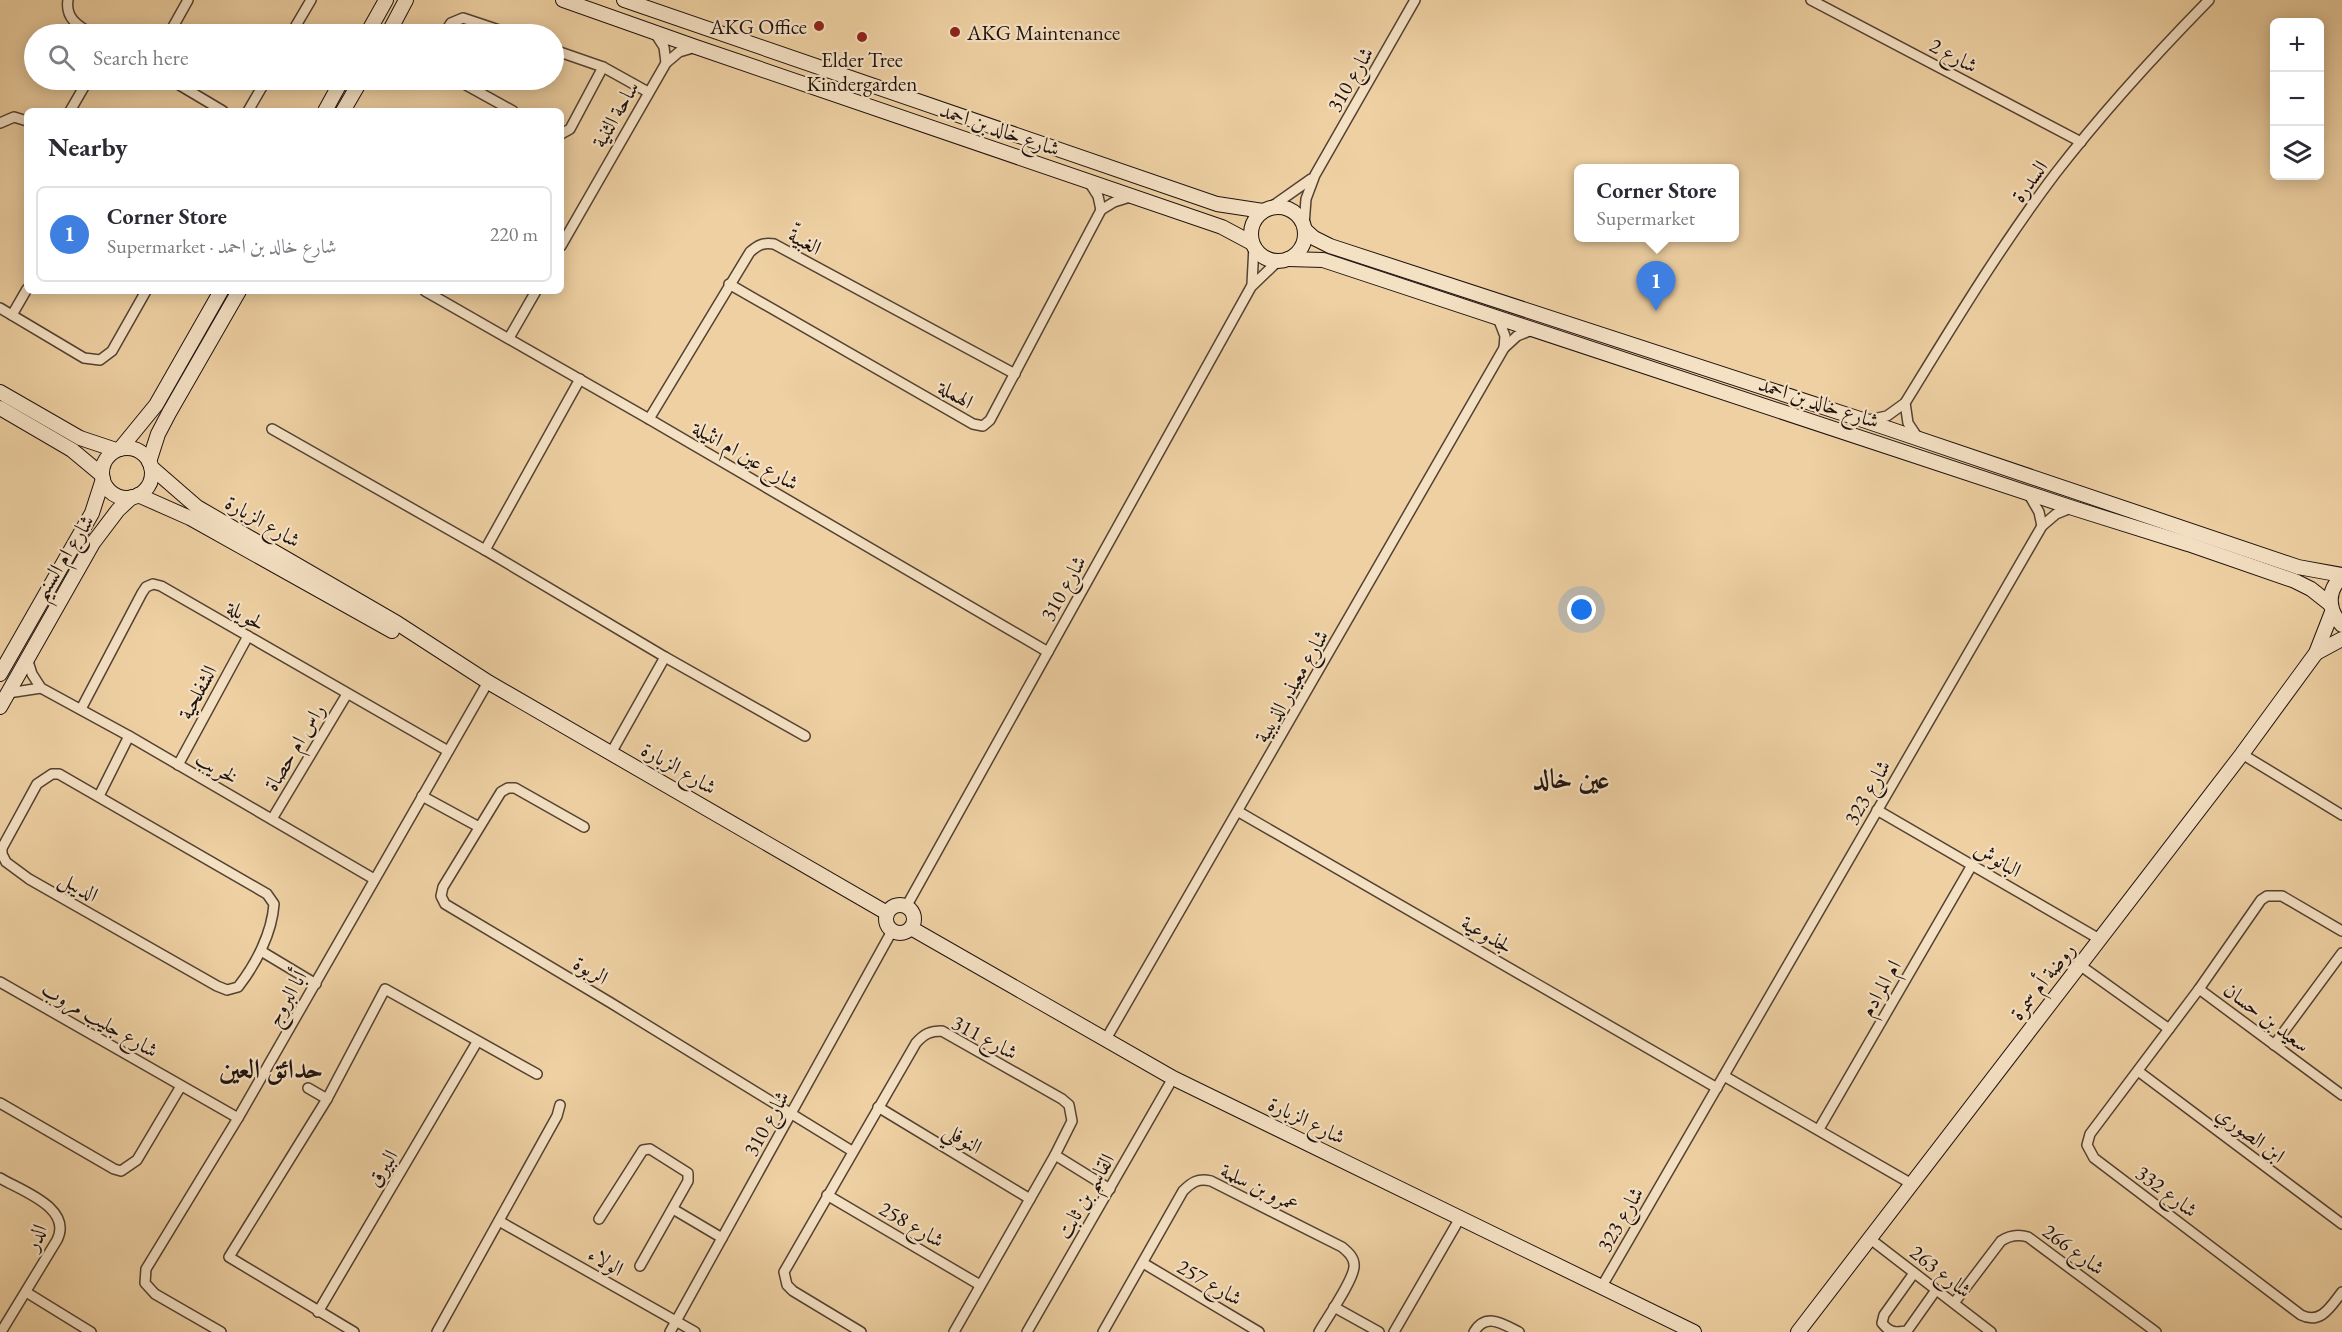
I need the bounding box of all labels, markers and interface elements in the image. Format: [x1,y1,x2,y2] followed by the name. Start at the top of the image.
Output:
[709,13,807,40] place label: AKG Office
[2270,18,2324,180] map controls
[2270,18,2324,72] button: +
[812,19,826,33] marker: AKG Office
[966,19,1120,46] place label: AKG Maintenance
[24,24,564,90] search box
[948,25,962,39] marker: AKG Maintenance
[855,30,869,44] marker: Elder Tree Kindergarden
[1923,31,1983,83] street label: شارع 2
[45,41,78,74] icon: search
[1321,42,1384,119] street label: شارع 310
[93,43,188,72] text: Search here
[807,46,917,97] place label: Elder Tree Kindergarden
[2270,72,2324,126] button: −
[585,76,645,152] street label: ساحة الثنية
[935,96,1064,167] street label: شارع خالد بن احمد
[2270,126,2324,180] button: layers
[48,130,128,164] text: Nearby
[2005,154,2053,208] street label: السدرة
[1574,164,1739,242] popup
[1597,176,1716,205] text: Corner Store
[107,202,227,231] text: Corner Store
[1597,205,1695,231] text: Supermarket
[783,220,827,261] street label: الغبيةّ
[64,221,75,247] text: 1
[490,221,538,247] text: 220 m
[107,233,337,259] text: Supermarket · شارع خالد بن احمد
[1636,262,1676,311] pin: 1
[1754,370,1883,439] street label: شارع خالد بن احمد
[933,373,979,415] street label: الهملة
[685,413,804,501] street label: شارع عين ام انثيلة
[218,489,306,558] street label: شارع الزبارة
[26,509,107,609] street label: شارع ام السنيم
[1034,550,1096,628] street label: شارع 310
[221,593,270,637] street label: لحويلة
[1567,595,1596,624] your location
[1248,624,1339,750] street label: شارع معيذر الذيبية
[171,660,223,724] street label: الشفلحية
[257,698,335,798] street label: راس ام حصاة
[634,736,722,805] street label: شارع الزبارة
[191,744,243,790] street label: لخريب
[1838,755,1901,832] street label: شارع 323
[1533,761,1609,796] district label: عين خالد
[1969,835,2027,883] street label: البانوش
[54,864,103,909] street label: الديبل
[1457,909,1517,959] street label: لجذوعية
[2002,936,2085,1029] street label: روضة أم سمرة
[569,949,613,991] street label: الربوة
[1853,955,1911,1024] street label: ام المرادم
[258,965,318,1034] street label: أبا البروج
[34,975,163,1068] street label: شارع جليب مروب
[2218,976,2316,1058] street label: سعيد بن حسان
[945,1008,1023,1070] street label: شارع 311
[219,1051,323,1086] district label: حدائق العين
[737,1085,799,1163] street label: شارع 310
[1262,1090,1350,1155] street label: شارع الزبارة
[2209,1099,2291,1171] street label: ابن الصوري
[935,1116,987,1166] street label: النوفلي
[360,1144,404,1192] street label: البيرق
[1050,1148,1127,1248] street label: القاسم بن ثابت
[1216,1156,1304,1218] street label: عمرو بن سلمة
[2128,1159,2203,1227] street label: شارع 332
[1591,1182,1654,1259] street label: شارع 323
[872,1195,949,1258] street label: شارع 258
[2034,1217,2111,1285] street label: شارع 266
[17,1220,53,1256] street label: الدر
[1902,1239,1977,1307] street label: شارع 263
[583,1240,629,1282] street label: الولاء
[1170,1253,1247,1316] street label: شارع 257

